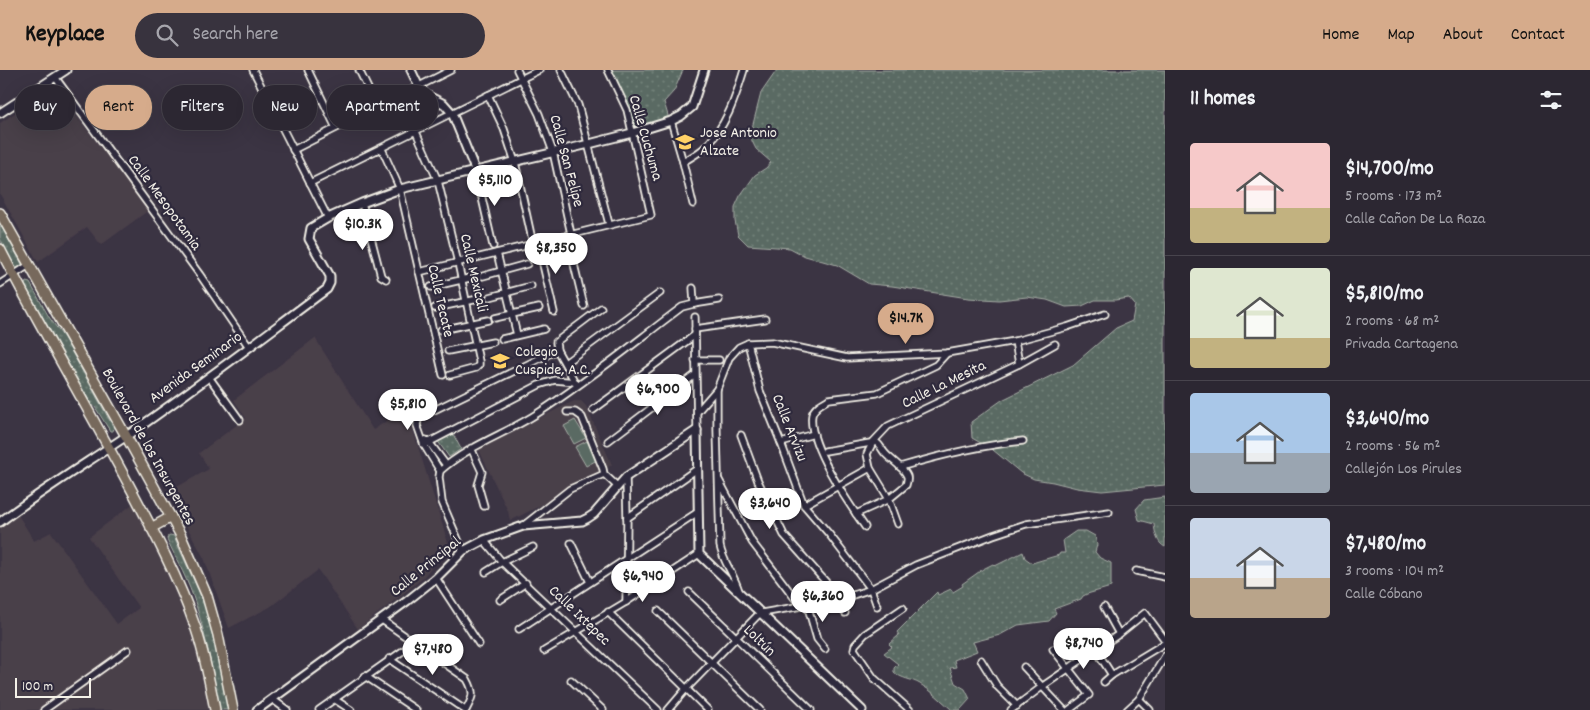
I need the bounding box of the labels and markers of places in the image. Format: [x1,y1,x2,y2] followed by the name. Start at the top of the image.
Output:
[700,122,777,163] place label: Jose Antonio Alzate
[674,131,696,153] school or university icon: Jose Antonio Alzate
[454,164,536,207] pin: $5,110
[322,208,404,251] pin: $10.3K
[515,232,597,275] pin: $8,350
[865,302,947,345] pin: $14.7K
[515,341,590,382] place label: Colegio Cuspide, A.C.
[489,350,511,372] school or university icon: Colegio Cuspide, A.C.
[617,374,699,416] pin: $6,900
[367,388,449,431] pin: $5,810
[729,488,811,530] pin: $3,640
[602,560,684,603] pin: $6,940
[782,580,864,623] pin: $6,360
[1043,628,1125,670] pin: $8,740
[392,634,474,676] pin: $7,480

